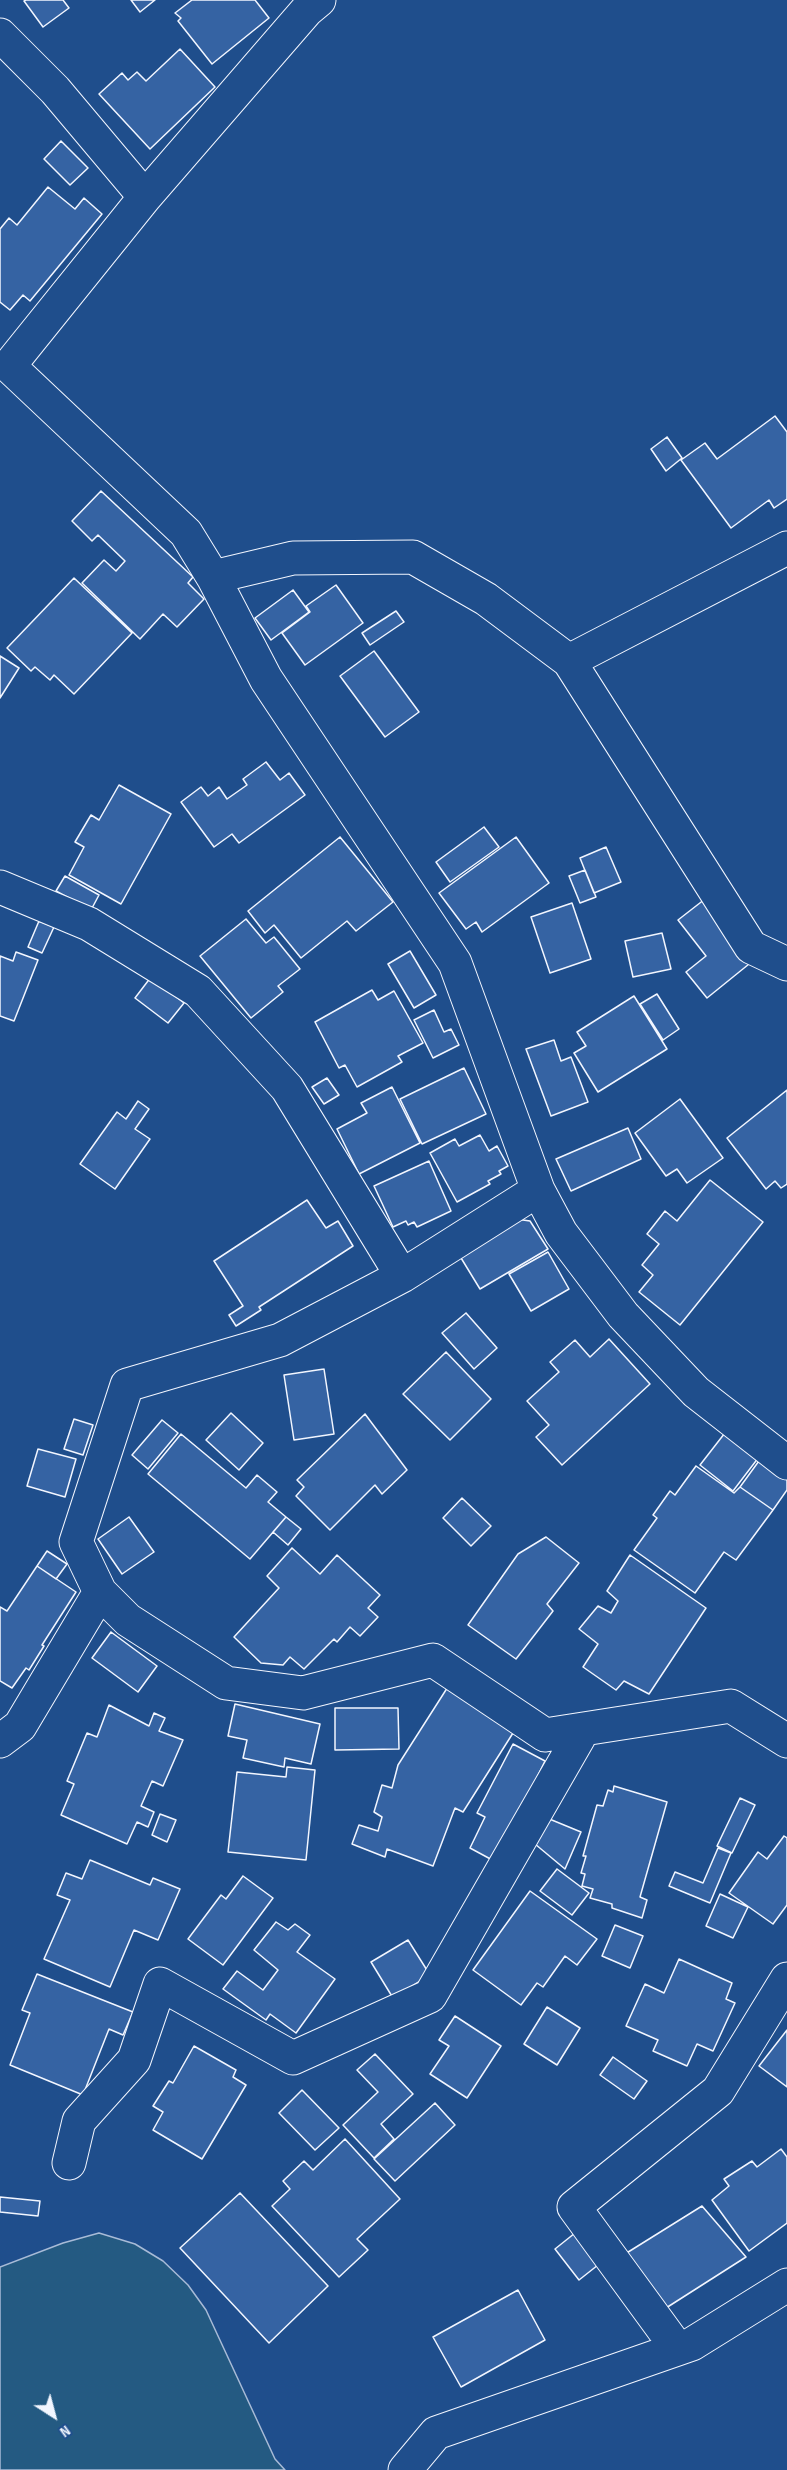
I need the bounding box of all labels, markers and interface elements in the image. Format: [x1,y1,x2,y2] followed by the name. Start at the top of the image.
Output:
[24,2386,84,2446] north arrow
[56,2421,74,2441] text: N

